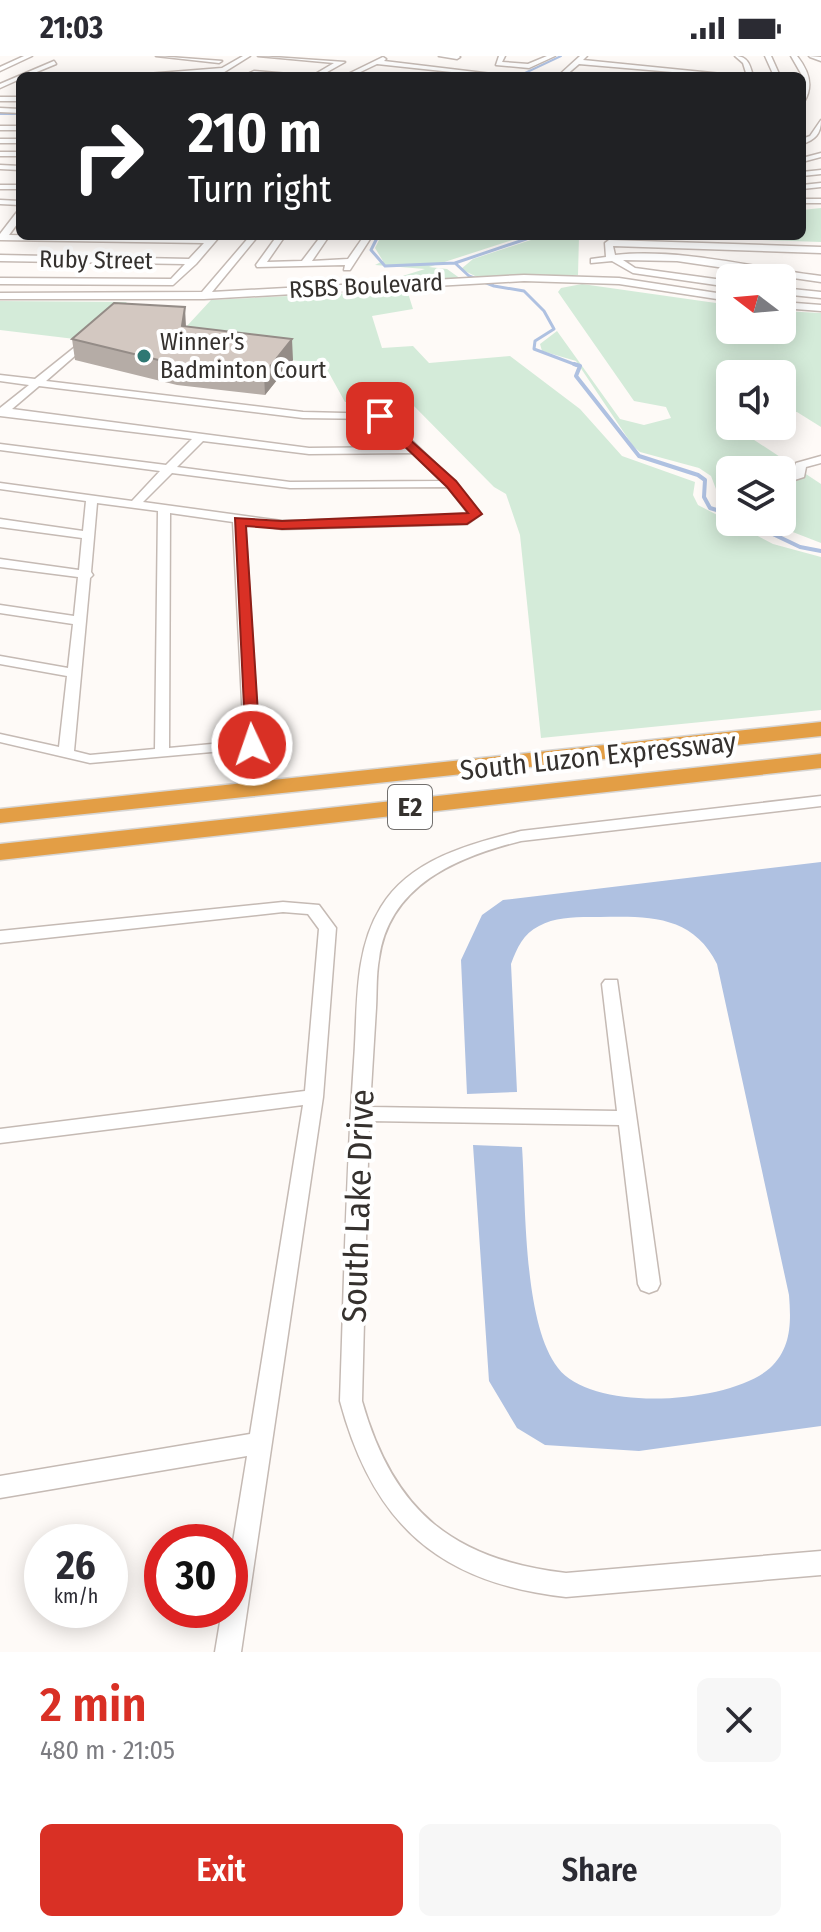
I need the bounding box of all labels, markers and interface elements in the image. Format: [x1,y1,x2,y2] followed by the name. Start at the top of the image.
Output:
[40,10,103,46] text: 21:03
[188,100,322,167] text: 210 m
[56,104,160,208] icon: right
[188,168,331,212] text: Turn right
[39,245,153,275] street label: Ruby Street
[716,264,796,344] north arrow
[716,264,796,536] map controls
[288,268,444,304] street label: RSBS Boulevard
[160,328,327,384] place label: Winner's Badminton Court
[135,347,153,365] marker: Winner's Badminton Court
[716,360,796,440] button: sound
[346,382,414,450] pin
[358,394,402,438] icon: arrive
[716,456,796,536] button: layers
[210,703,294,787] position arrow
[458,725,738,787] street label: South Luzon Expressway
[388,785,432,829] road number: E2
[333,1089,383,1323] street label: South Lake Drive
[144,1524,248,1628] speed limit sign: 30
[56,1542,96,1590] text: 26
[54,1584,98,1608] text: km/h
[40,1676,147,1734] text: 2 min
[697,1678,781,1762] button: close
[40,1735,175,1766] text: 480 m · 21:05
[40,1824,403,1916] button: Exit
[419,1824,781,1916] button: Share

